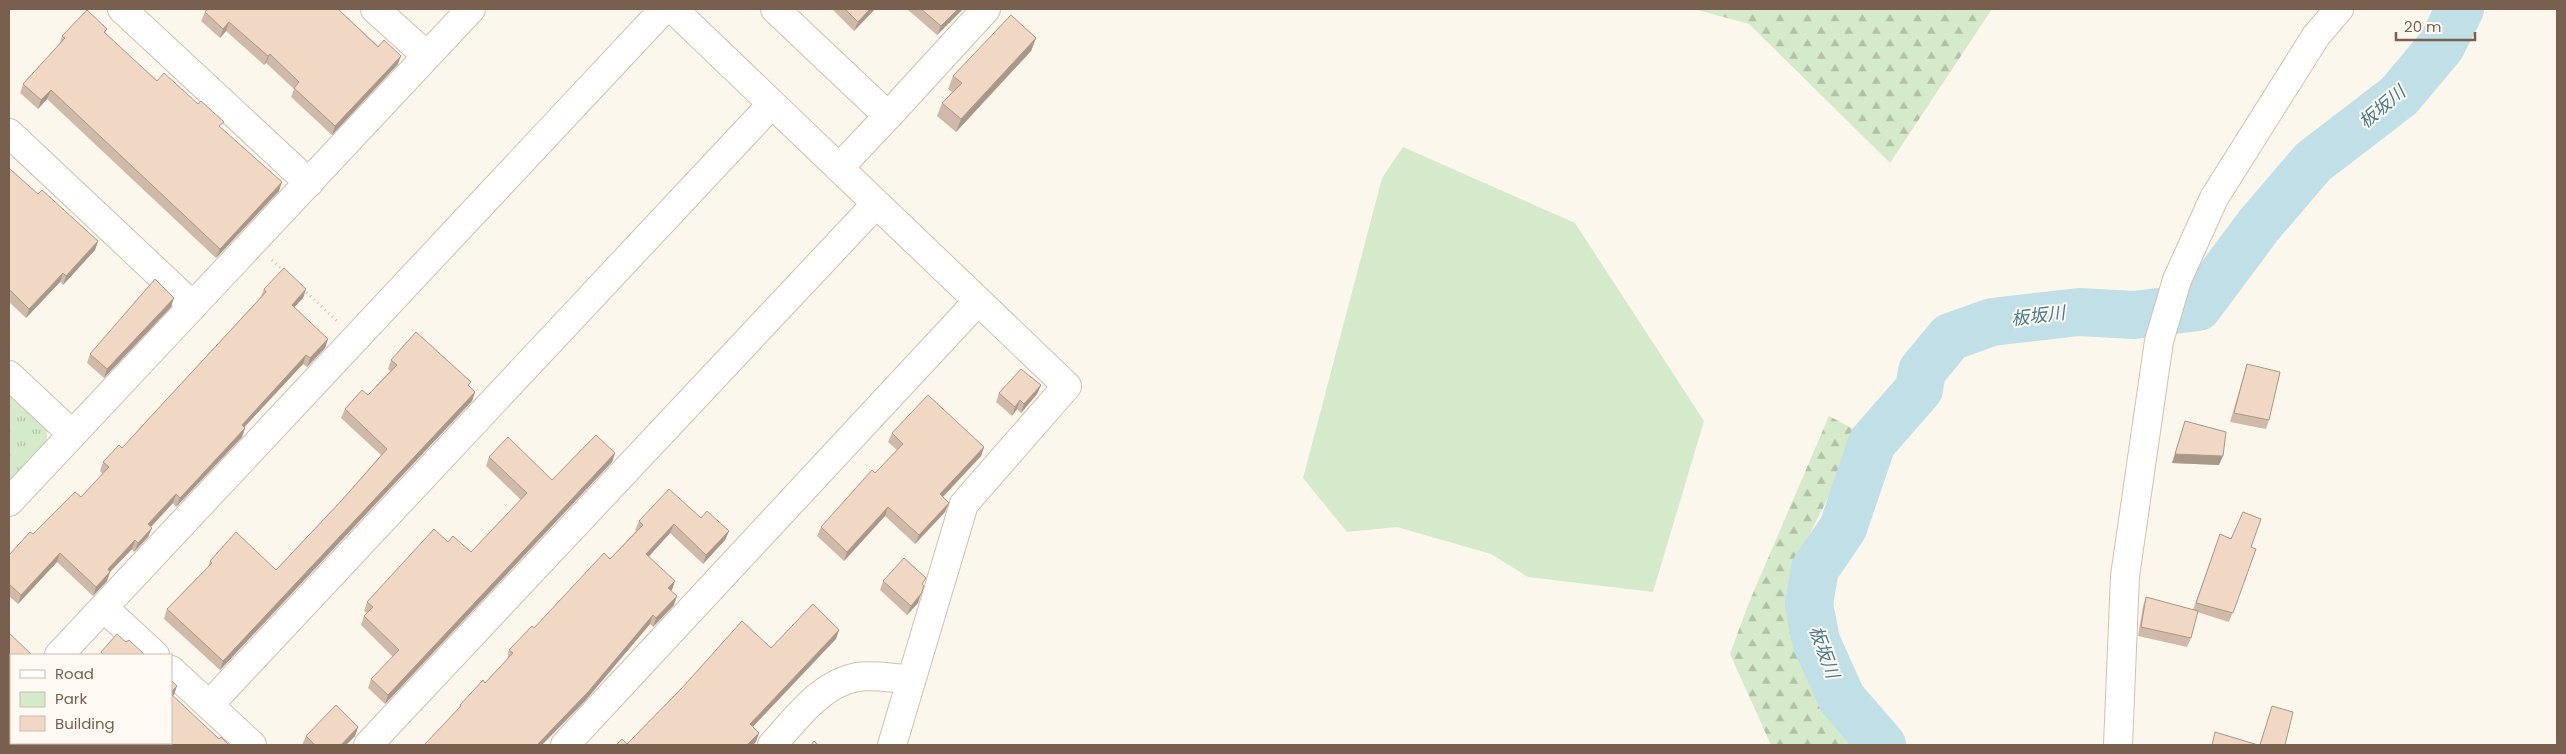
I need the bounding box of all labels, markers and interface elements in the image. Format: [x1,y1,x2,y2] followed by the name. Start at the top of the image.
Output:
[2396,10,2475,42] scale bar
[2404,16,2442,37] text: 20 m
[2353,78,2412,134] water label: 板坂川
[2010,300,2068,331] water label: 板坂川
[1803,622,1846,683] water label: 板坂川
[10,654,172,744] legend
[55,663,94,684] text: Road
[55,688,87,709] text: Park
[55,713,115,734] text: Building

